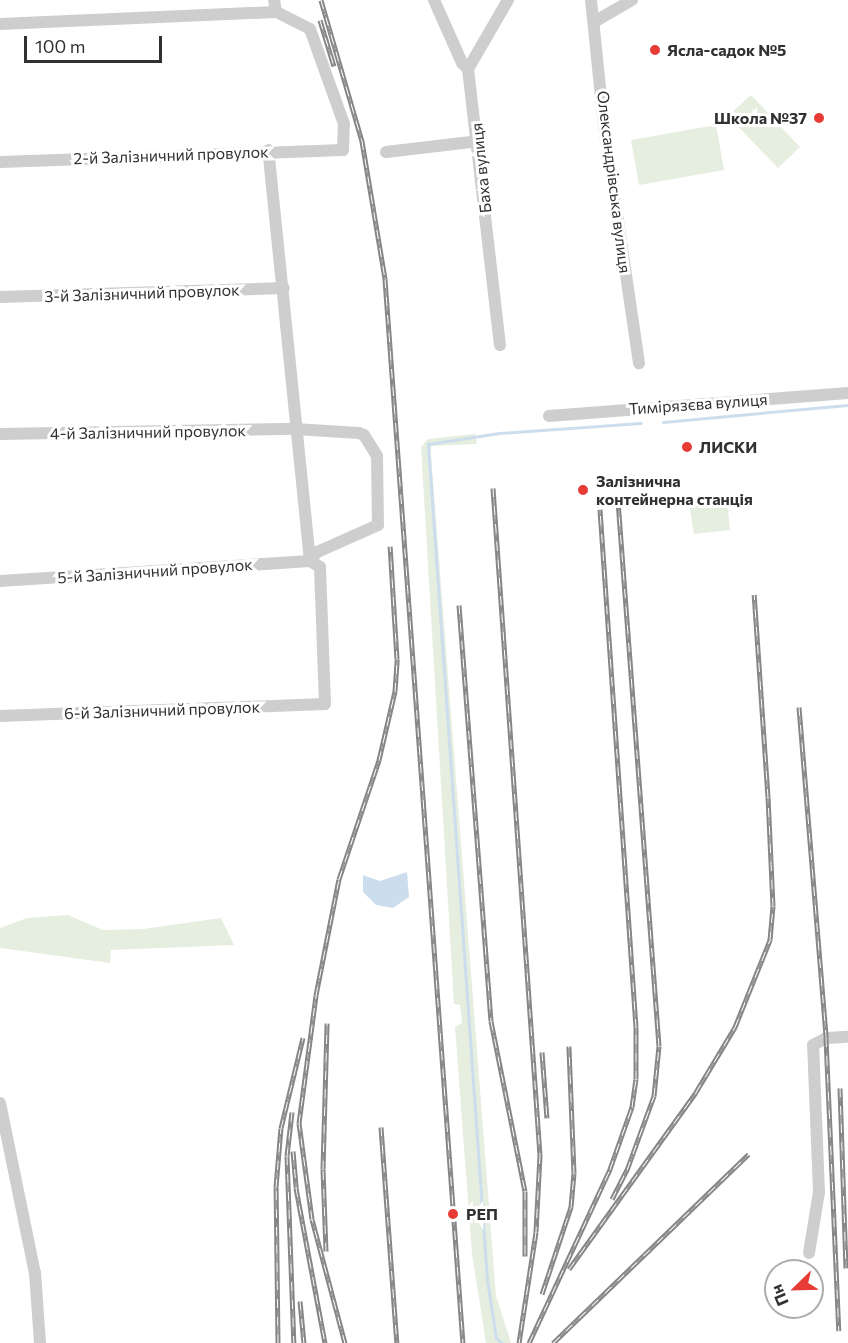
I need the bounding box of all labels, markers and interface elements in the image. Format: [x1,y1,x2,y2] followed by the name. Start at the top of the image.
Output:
[27,24,165,62] scale bar
[35,35,85,57] text: 100 m
[667,40,786,60] place label: Ясла-садок №5
[648,43,662,57] marker: Ясла-садок №5
[593,90,635,274] street label: Олександрівська вулиця
[714,108,807,128] place label: Школа №37
[812,111,826,125] marker: Школа №37
[467,122,495,214] street label: Баха вулиця
[73,142,269,168] street label: 2-й Залізничний провулок
[44,280,240,306] street label: 3-й Залізничний провулок
[628,390,768,418] street label: Тимірязєва вулиця
[50,421,246,443] street label: 4-й Залізничний провулок
[699,437,757,457] place label: ЛИСКИ
[680,440,694,454] marker: ЛИСКИ
[596,471,753,509] place label: Залізнична контейнерна станція
[574,481,592,499] marker: Залізнична контейнерна станція
[57,555,253,587] street label: 5-й Залізничний провулок
[64,697,260,723] street label: 6-й Залізничний провулок
[466,1204,498,1224] place label: РЕП
[444,1205,462,1223] marker: РЕП
[764,1259,824,1319] north arrow
[766,1282,792,1309] text: Пн

